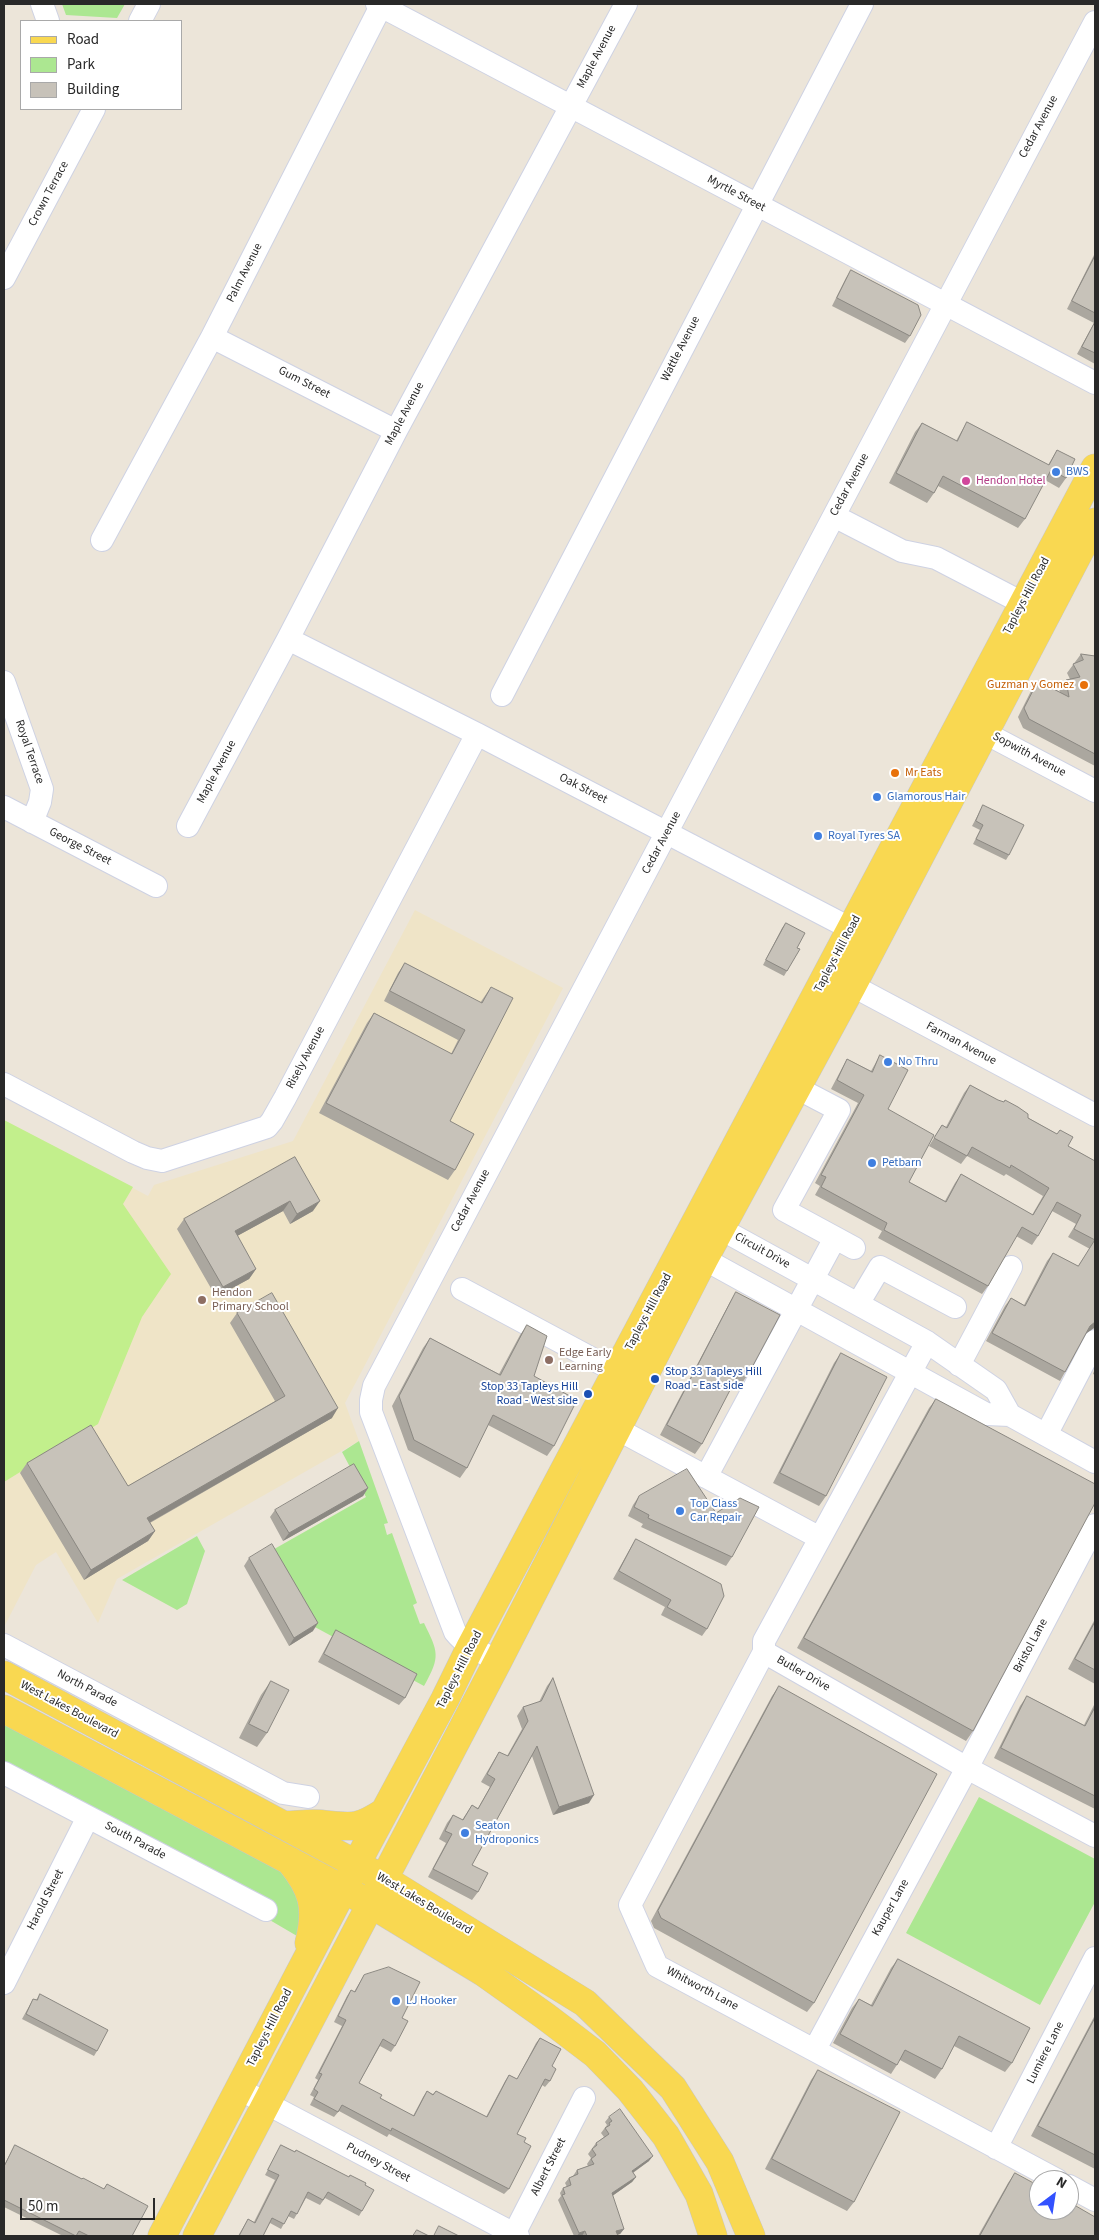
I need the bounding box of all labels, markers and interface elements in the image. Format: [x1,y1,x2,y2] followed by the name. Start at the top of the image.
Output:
[20,20,182,110] legend
[574,23,620,91] street label: Maple Avenue
[67,29,99,50] text: Road
[67,54,95,75] text: Park
[67,79,119,100] text: Building
[1016,93,1062,161] street label: Cedar Avenue
[26,159,72,229] street label: Crown Terrace
[704,173,768,215] street label: Myrtle Street
[224,241,266,305] street label: Palm Avenue
[658,314,704,384] street label: Wattle Avenue
[276,364,332,402] street label: Gum Street
[382,380,428,448] street label: Maple Avenue
[827,451,873,519] street label: Cedar Avenue
[1066,465,1089,479] place label: BWS
[1050,466,1062,478] marker: BWS
[976,474,1045,488] place label: Hendon Hotel
[960,475,972,487] marker: Hendon Hotel
[1001,555,1053,637] street label: Tapleys Hill Road
[987,678,1074,692] place label: Guzman y Gomez
[1078,679,1090,691] marker: Guzman y Gomez
[11,718,47,786] street label: Royal Terrace
[990,730,1068,780] street label: Sopwith Avenue
[194,738,240,806] street label: Maple Avenue
[905,766,941,780] place label: Mr Eats
[889,767,901,779] marker: Mr Eats
[556,771,610,807] street label: Oak Street
[887,790,965,804] place label: Glamorous Hair
[871,791,883,803] marker: Glamorous Hair
[639,809,685,877] street label: Cedar Avenue
[46,825,114,869] street label: George Street
[828,829,900,843] place label: Royal Tyres SA
[812,830,824,842] marker: Royal Tyres SA
[812,913,864,995] street label: Tapleys Hill Road
[923,1019,999,1069] street label: Farman Avenue
[283,1024,329,1092] street label: Risely Avenue
[898,1055,938,1069] place label: No Thru
[882,1056,894,1068] marker: No Thru
[882,1156,922,1170] place label: Petbarn
[866,1157,878,1169] marker: Petbarn
[448,1167,494,1235] street label: Cedar Avenue
[732,1230,792,1272] street label: Circuit Drive
[623,1271,675,1353] street label: Tapleys Hill Road
[212,1286,289,1314] place label: Hendon Primary School
[196,1294,208,1306] marker: Hendon Primary School
[559,1346,611,1374] place label: Edge Early Learning
[543,1354,555,1366] marker: Edge Early Learning
[665,1365,762,1393] place label: Stop 33 Tapleys Hill Road - East side
[649,1373,661,1385] marker: Stop 33 Tapleys Hill Road - East side
[481,1380,578,1408] place label: Stop 33 Tapleys Hill Road - West side
[582,1388,594,1400] marker: Stop 33 Tapleys Hill Road - West side
[690,1497,742,1525] place label: Top Class Car Repair
[674,1505,686,1517] marker: Top Class Car Repair
[1011,1616,1051,1676] street label: Bristol Lane
[434,1629,486,1711] street label: Tapleys Hill Road
[774,1653,832,1695] street label: Butler Drive
[54,1667,120,1711] street label: North Parade
[18,1678,120,1742] street label: West Lakes Boulevard
[102,1819,168,1863] street label: South Parade
[475,1819,539,1847] place label: Seaton Hydroponics
[459,1827,471,1839] marker: Seaton Hydroponics
[24,1867,68,1933] street label: Harold Street
[374,1870,474,1938] street label: West Lakes Boulevard
[869,1877,913,1939] street label: Kauper Lane
[663,1964,741,2014] street label: Whitworth Lane
[244,1987,296,2069] street label: Tapleys Hill Road
[406,1994,457,2008] place label: LJ Hooker
[390,1995,402,2007] marker: LJ Hooker
[1024,2019,1068,2087] street label: Lumiere Lane
[528,2136,570,2198] street label: Albert Street
[343,2140,413,2186] street label: Pudney Street
[1029,2170,1079,2220] north arrow
[1052,2172,1070,2194] text: N
[22,2188,158,2220] scale bar
[28,2196,58,2217] text: 50 m

